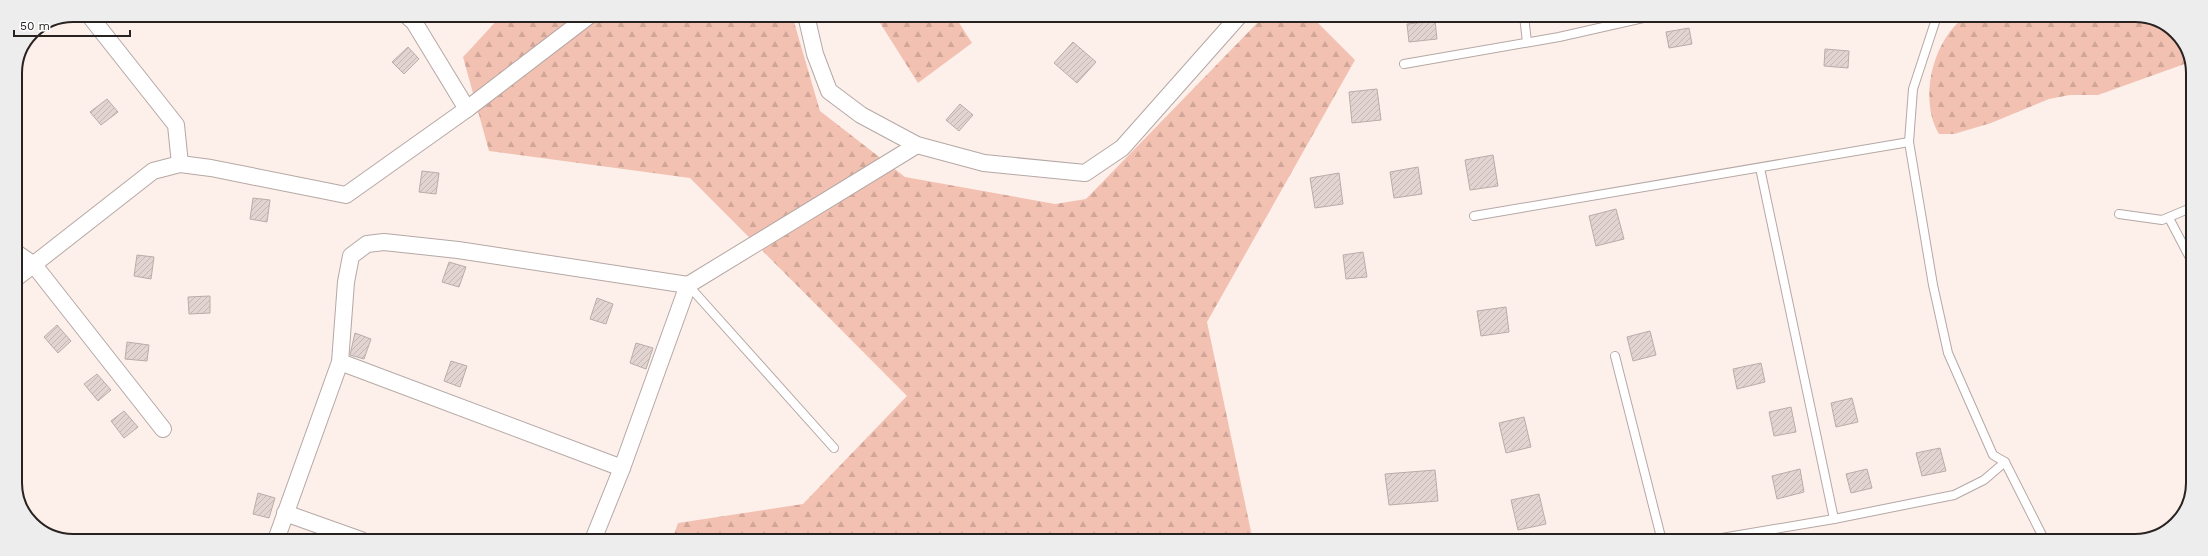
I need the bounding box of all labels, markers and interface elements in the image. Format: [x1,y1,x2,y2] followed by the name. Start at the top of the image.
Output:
[14,12,130,38] scale bar
[20,19,50,33] text: 50 m

